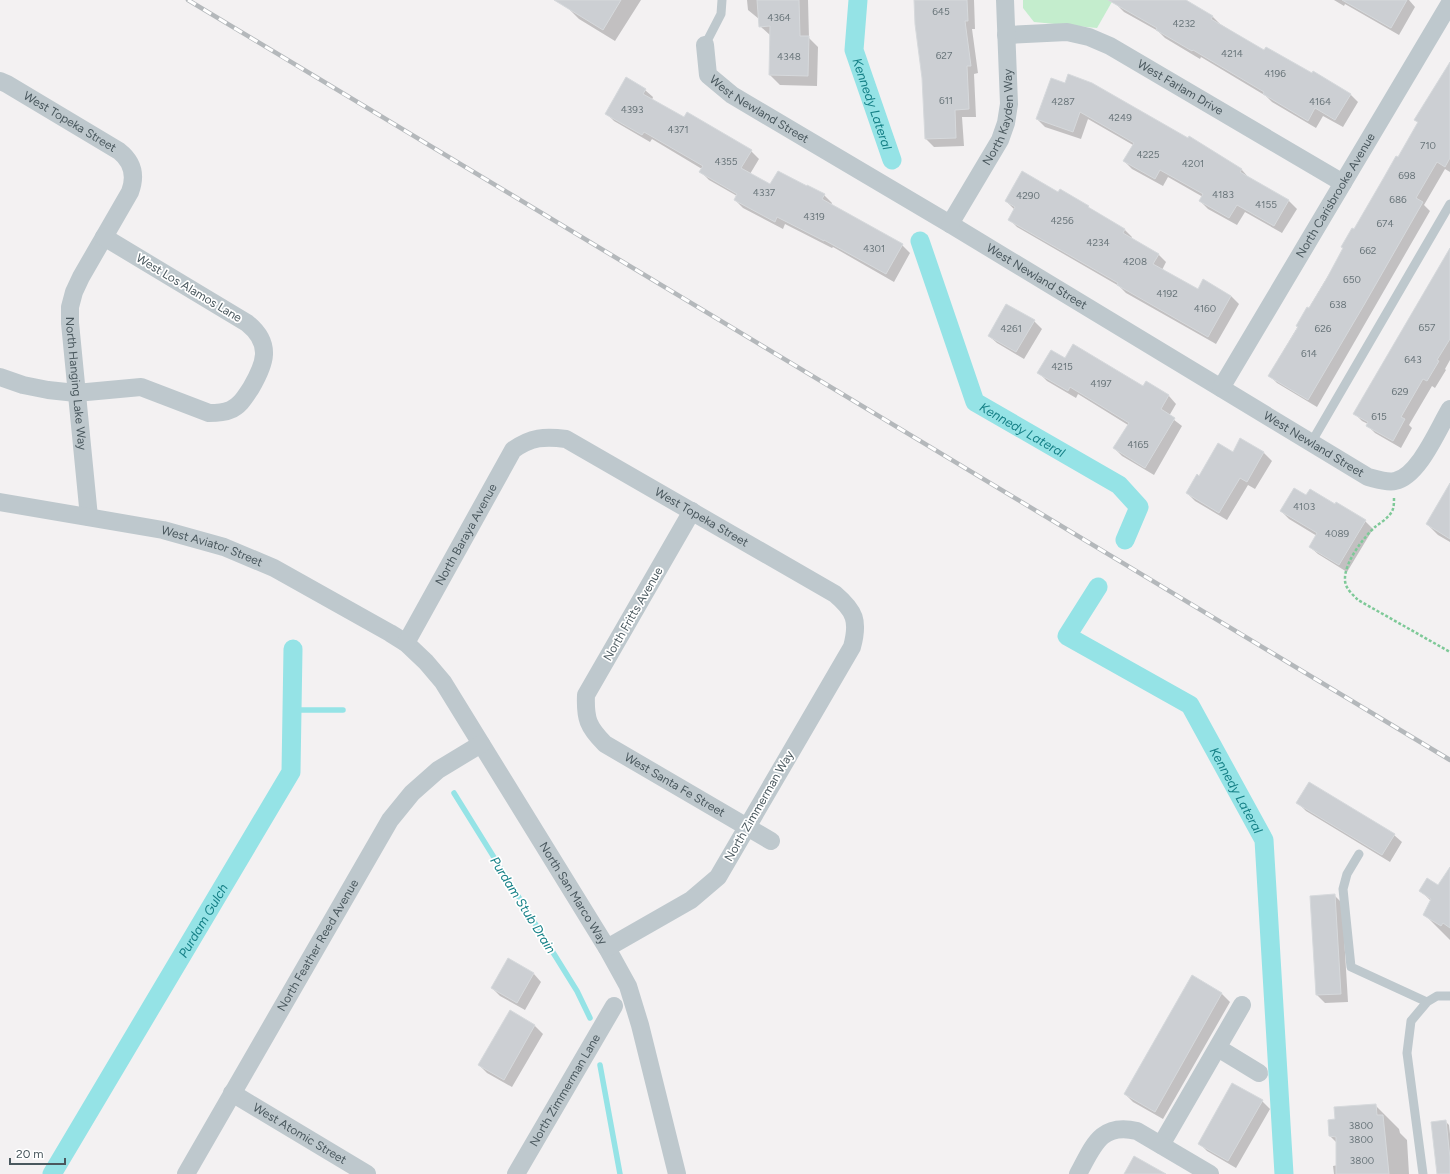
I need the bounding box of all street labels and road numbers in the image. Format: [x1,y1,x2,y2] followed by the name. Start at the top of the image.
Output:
[1135,57,1226,118] street label: West Farlam Drive
[980,68,1016,168] street label: North Kayden Way
[707,72,812,146] street label: West Newland Street
[21,89,119,155] street label: West Topeka Street
[1293,130,1378,260] street label: North Carisbrooke Avenue
[984,241,1090,312] street label: West Newland Street
[134,251,245,325] street label: West Los Alamos Lane
[63,317,89,452] street label: North Hanging Lake Way
[1261,408,1367,480] street label: West Newland Street
[432,481,500,588] street label: North Baraya Avenue
[652,485,751,550] street label: West Topeka Street
[160,523,265,570] street label: West Aviator Street
[600,564,666,663] street label: North Fritts Avenue
[722,748,797,864] street label: North Zimmerman Way
[622,750,728,820] street label: West Santa Fe Street
[536,840,611,948] street label: North San Marco Way
[274,876,361,1014] street label: North Feather Reed Avenue
[527,1031,603,1149] street label: North Zimmerman Lane
[250,1100,349,1167] street label: West Atomic Street

